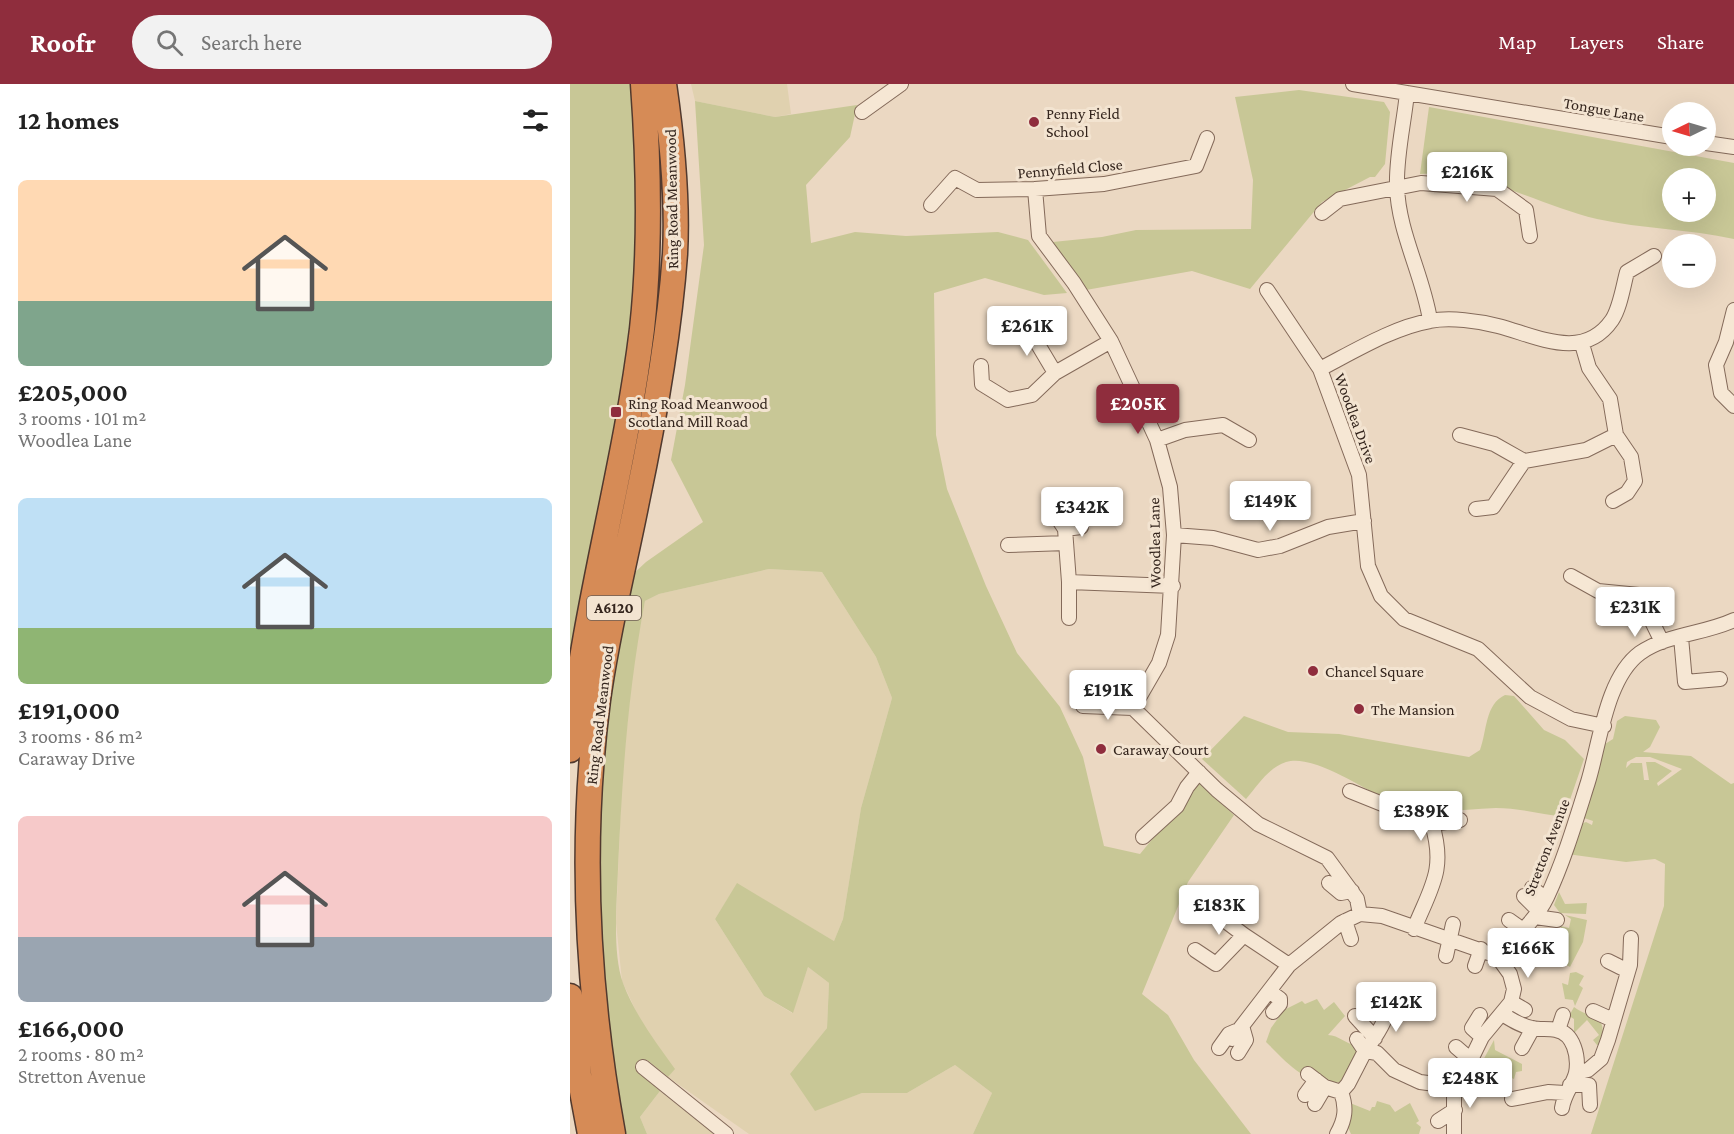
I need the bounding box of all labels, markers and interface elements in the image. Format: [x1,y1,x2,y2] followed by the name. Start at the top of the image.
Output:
[132,15,552,69] search box
[153,26,186,59] icon: search
[30,27,96,58] text: Roofr
[201,30,302,55] text: Search here
[1498,30,1537,54] text: Map
[1570,30,1624,54] text: Layers
[1657,30,1704,54] text: Share
[1562,94,1646,126] street label: Tongue Lane
[1662,102,1716,156] north arrow
[1662,102,1716,288] map controls
[519,104,552,137] icon: filters
[1046,105,1121,140] place label: Penny Field School
[18,106,119,135] text: 12 homes
[1027,115,1041,129] marker: Penny Field School
[662,128,682,269] street label: Ring Road Meanwood
[1425,152,1509,203] pin: £216K
[1017,155,1123,183] street label: Pennyfield Close
[1441,160,1493,182] text: £216K
[1662,168,1716,222] button: +
[231,219,339,327] icon: home
[1662,234,1716,288] button: −
[985,306,1069,357] pin: £261K
[1001,314,1053,336] text: £261K
[1331,371,1380,466] street label: Woodlea Drive
[18,378,128,407] text: £205,000
[1096,384,1180,435] pin: £205K
[1110,392,1166,414] text: £205K
[628,395,769,430] place label: Ring Road Meanwood Scotland Mill Road
[609,405,623,419] marker: Ring Road Meanwood Scotland Mill Road
[18,407,146,429] text: 3 rooms · 101 m²
[18,429,132,451] text: Woodlea Lane
[1228,481,1312,532] pin: £149K
[1040,487,1124,538] pin: £342K
[1244,489,1296,511] text: £149K
[1055,495,1109,517] text: £342K
[1145,497,1164,589] street label: Woodlea Lane
[231,537,339,645] icon: home
[1593,587,1677,638] pin: £231K
[1610,595,1660,617] text: £231K
[587,596,641,620] road number: A6120
[583,644,618,786] street label: Ring Road Meanwood
[1325,663,1424,681] place label: Chancel Square
[1306,664,1320,678] marker: Chancel Square
[1066,670,1150,721] pin: £191K
[1083,678,1133,700] text: £191K
[18,696,120,725] text: £191,000
[1371,701,1455,718] place label: The Mansion
[1352,702,1366,716] marker: The Mansion
[18,725,143,747] text: 3 rooms · 86 m²
[1113,741,1209,759] place label: Caraway Court
[1094,742,1108,756] marker: Caraway Court
[18,747,135,769] text: Caraway Drive
[1379,791,1463,842] pin: £389K
[1520,796,1573,898] street label: Stretton Avenue
[1393,799,1449,821] text: £389K
[231,855,339,963] icon: home
[1177,885,1261,936] pin: £183K
[1193,893,1245,915] text: £183K
[1486,928,1570,979] pin: £166K
[1502,936,1554,958] text: £166K
[1354,982,1438,1033] pin: £142K
[1370,990,1422,1012] text: £142K
[18,1014,124,1043] text: £166,000
[18,1043,144,1065] text: 2 rooms · 80 m²
[1428,1058,1512,1109] pin: £248K
[18,1065,146,1087] text: Stretton Avenue
[1442,1066,1498,1088] text: £248K

